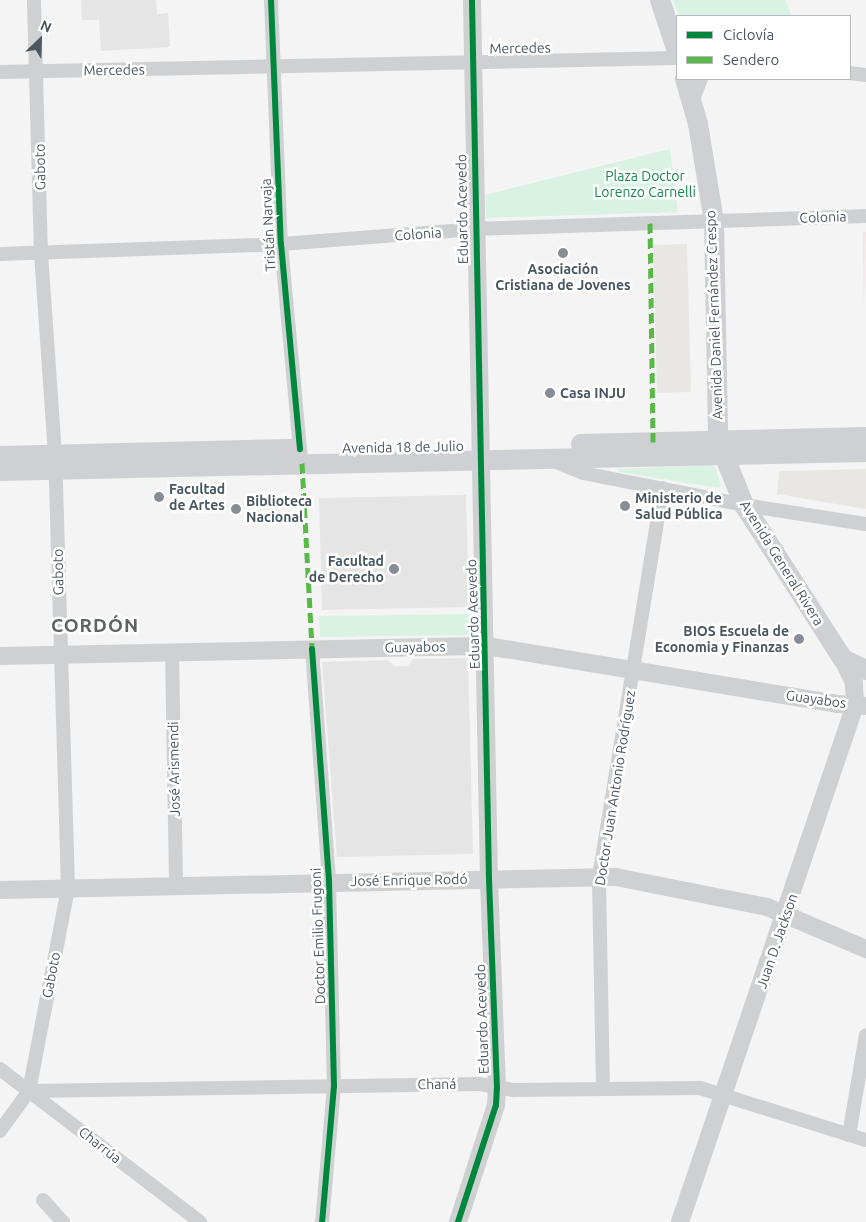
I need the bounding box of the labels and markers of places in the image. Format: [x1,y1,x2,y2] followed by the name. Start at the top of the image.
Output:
[557,247,569,259] marker: Asociación Cristiana de Jovenes
[495,261,631,294] place label: Asociación Cristiana de Jovenes
[560,385,626,401] place label: Casa INJU
[544,387,556,399] marker: Casa INJU
[169,481,225,514] place label: Facultad de Artes
[635,490,723,522] place label: Ministerio de Salud Pública
[153,491,165,503] marker: Facultad de Artes
[246,493,312,526] place label: Biblioteca Nacional
[619,500,631,512] marker: Ministerio de Salud Pública
[230,503,242,515] marker: Biblioteca Nacional
[309,553,384,586] place label: Facultad de Derecho
[388,563,400,575] marker: Facultad de Derecho
[655,623,789,656] place label: BIOS Escuela de Economia y Finanzas
[793,633,805,645] marker: BIOS Escuela de Economia y Finanzas

